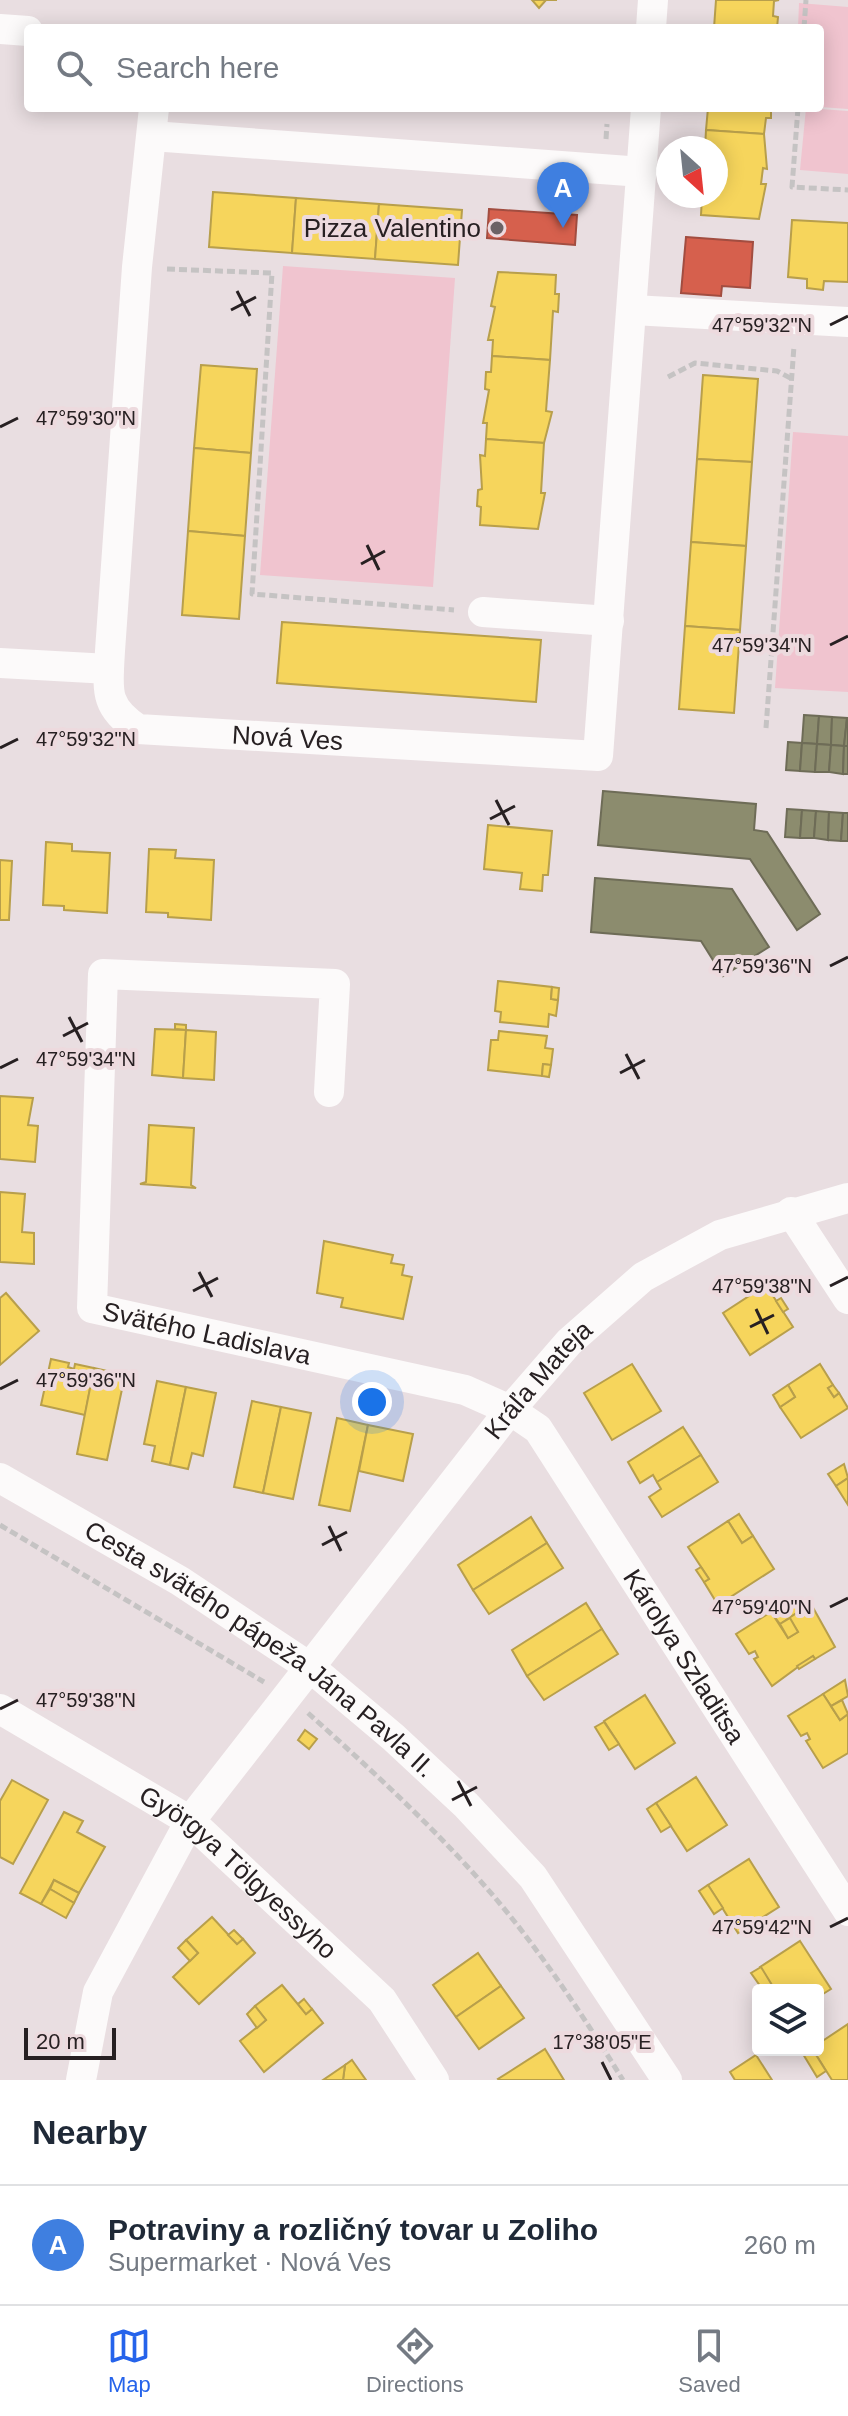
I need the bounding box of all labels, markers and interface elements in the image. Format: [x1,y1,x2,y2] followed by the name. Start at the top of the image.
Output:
[24,24,824,112] search box
[52,46,96,90] icon: search
[116,51,279,84] text: Search here
[656,136,728,208] north arrow
[537,162,589,228] pin: A
[304,213,481,243] place label: Pizza Valentino
[488,219,506,237] marker: Pizza Valentino
[712,314,812,336] text: 47°59'32"N
[36,407,136,429] text: 47°59'30"N
[712,634,812,656] text: 47°59'34"N
[231,720,344,756] street label: Nová Ves
[36,728,136,750] text: 47°59'32"N
[712,955,812,977] text: 47°59'36"N
[36,1048,136,1070] text: 47°59'34"N
[712,1275,812,1297] text: 47°59'38"N
[100,1296,314,1371] street label: Svätého Ladislava
[478,1314,598,1445] street label: Kráľa Mateja
[36,1369,136,1391] text: 47°59'36"N
[352,1382,392,1422] your location
[79,1515,441,1783] street label: Cesta svätého pápeža Jána Pavla II.
[617,1564,752,1750] street label: Károlya Szladitsa
[712,1596,812,1618] text: 47°59'40"N
[36,1689,136,1711] text: 47°59'38"N
[134,1780,343,1965] street label: Györgya Tölgyessyho
[712,1916,812,1938] text: 47°59'42"N
[752,1984,824,2056] map controls
[752,1984,824,2056] button: layers
[24,2024,116,2060] scale bar
[36,2029,85,2054] text: 20 m
[553,2031,652,2053] text: 17°38'05"E
[32,2113,147,2151] text: Nearby
[108,2213,598,2246] text: Potraviny a rozličný tovar u Zoliho
[49,2230,67,2260] text: A
[744,2230,816,2260] text: 260 m
[108,2247,391,2277] text: Supermarket · Nová Ves
[107,2324,151,2398] tab: Map
[366,2324,464,2398] tab: Directions
[678,2324,741,2398] tab: Saved

